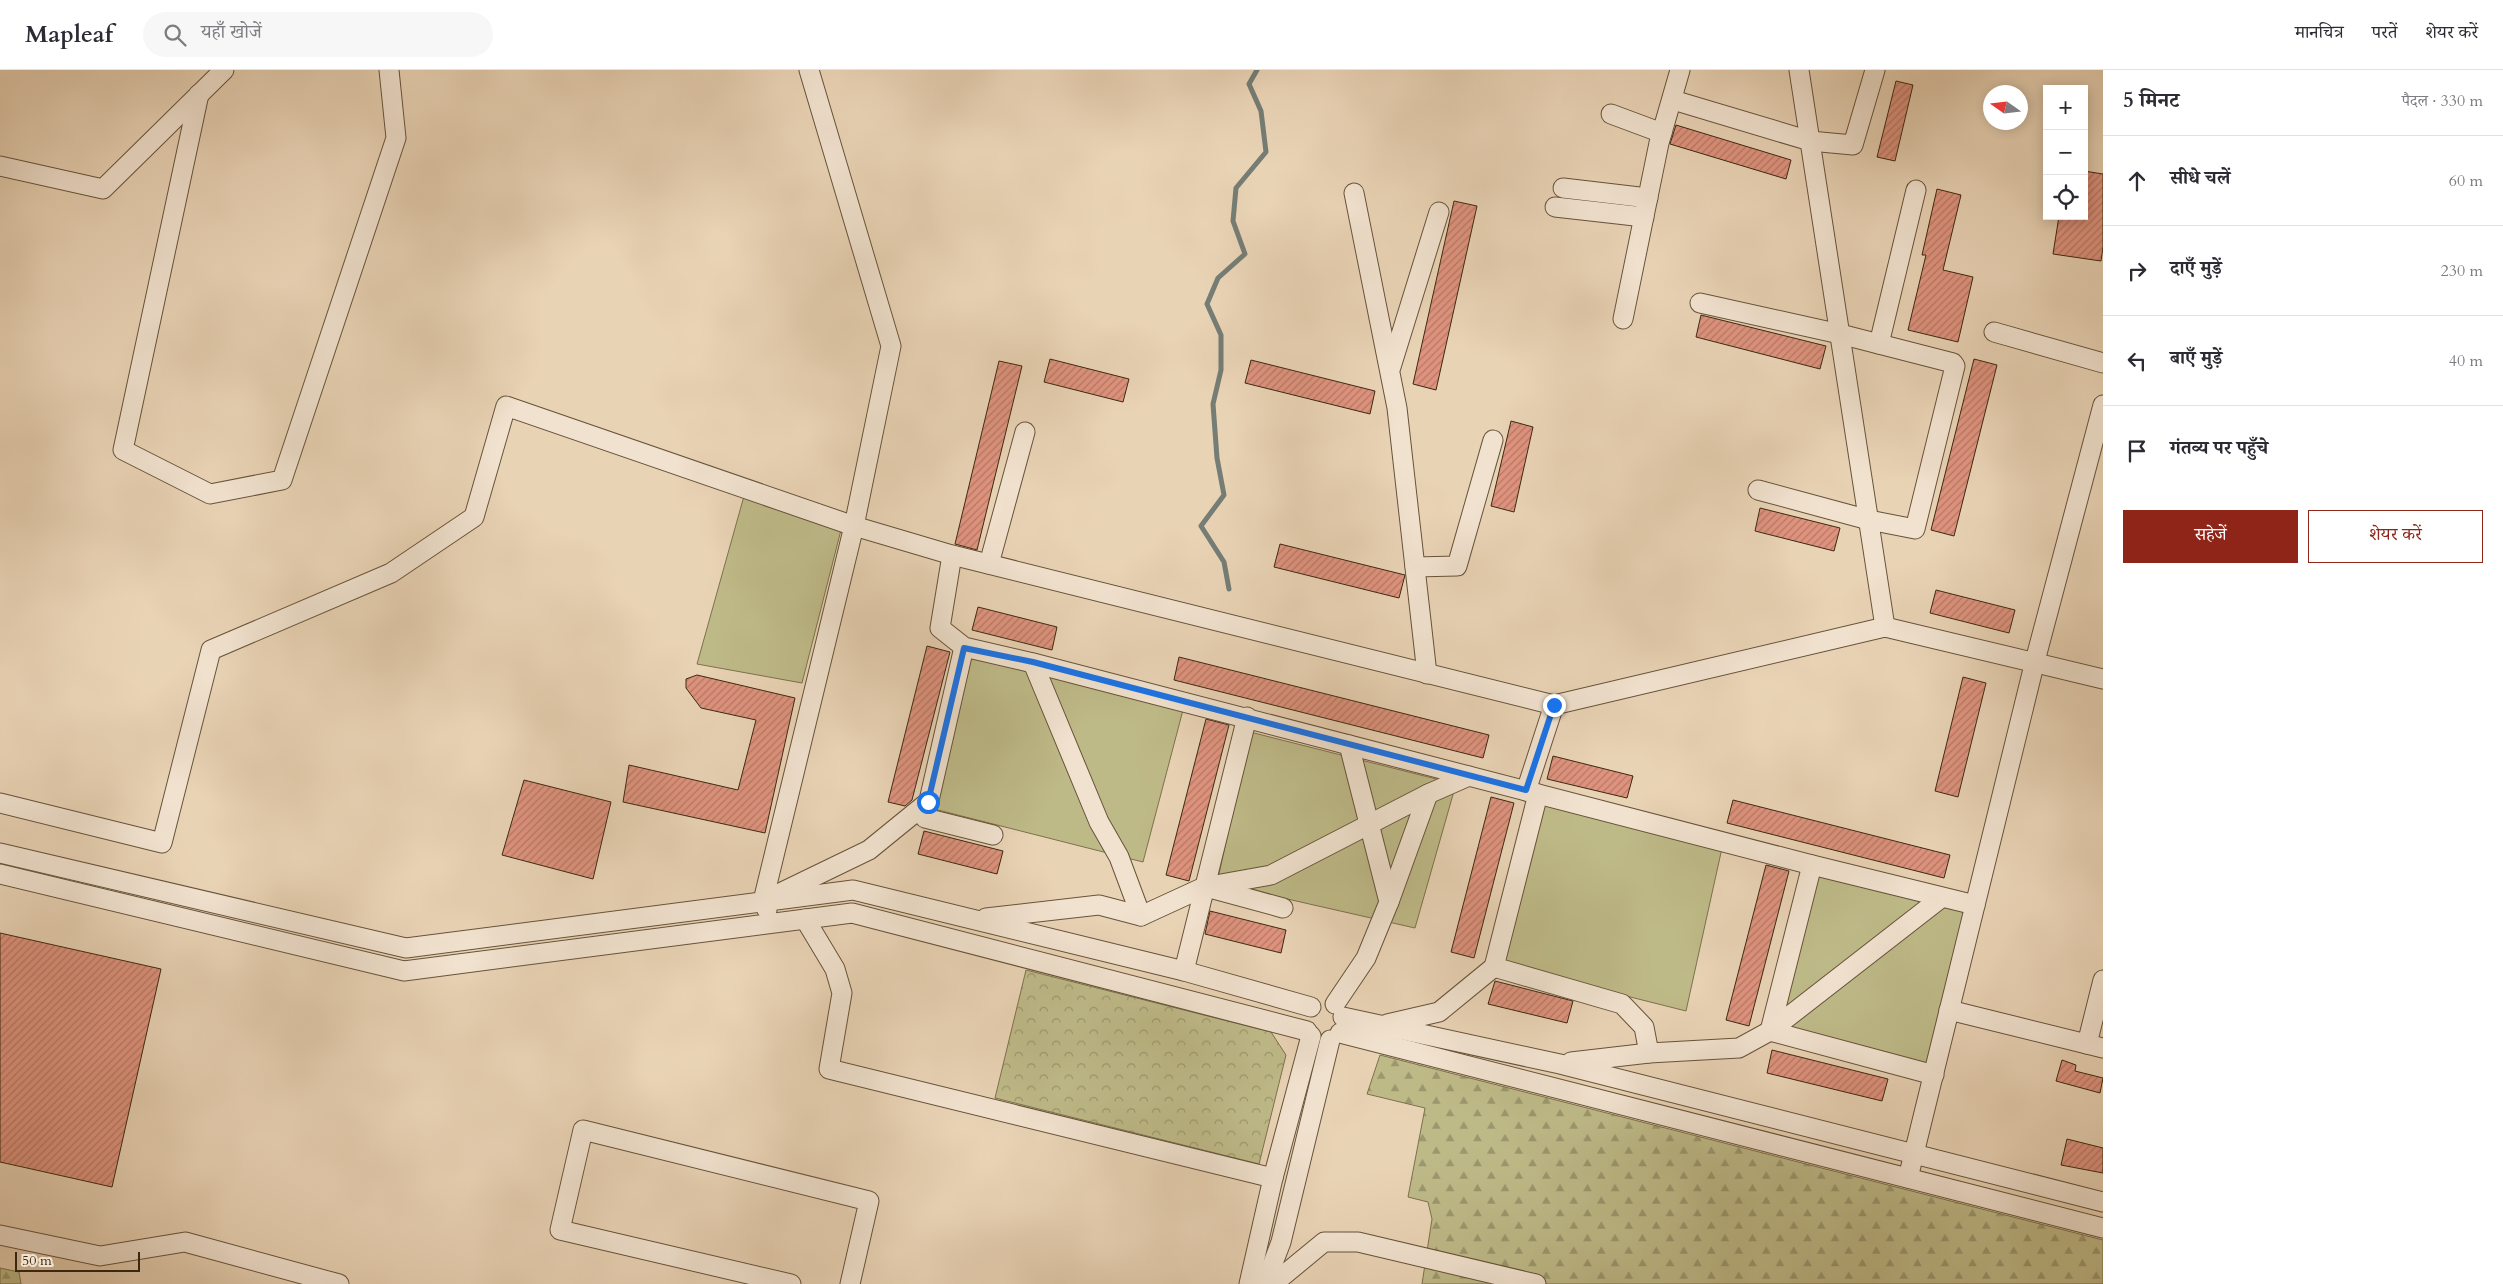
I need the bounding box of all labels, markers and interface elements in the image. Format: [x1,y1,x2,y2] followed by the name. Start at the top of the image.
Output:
[143,12,493,57] search box
[25,18,113,51] text: Mapleaf
[201,19,262,45] text: यहाँ खोजें
[2295,20,2344,45] text: मानचित्र
[2372,20,2397,45] text: परतें
[2425,20,2478,45] text: शेयर करें
[161,21,189,49] icon: search
[1983,85,2028,130] north arrow
[2043,85,2088,220] map controls
[2043,85,2088,130] button: +
[2123,86,2179,115] text: 5 मिनट
[2402,90,2483,112] text: पैदल · 330 m
[2043,130,2088,175] button: −
[2170,165,2230,191] text: सीधे चलें
[2123,167,2151,195] icon: ahead
[2449,170,2483,192] text: 60 m
[2043,175,2088,220] button: locate
[2170,255,2222,281] text: दाएँ मुड़ें
[2123,257,2151,285] icon: right
[2441,260,2483,282] text: 230 m
[2170,345,2222,371] text: बाएँ मुड़ें
[2123,347,2151,375] icon: left
[2449,350,2483,372] text: 40 m
[2170,435,2268,461] text: गंतव्य पर पहुँचे
[2123,437,2151,465] icon: arrive
[2123,510,2298,563] button: सहेजें
[2308,510,2483,563] button: शेयर करें
[1543,694,1566,717] route end
[917,791,940,814] route start
[15,1249,140,1272] scale bar
[22,1251,52,1270] text: 50 m

